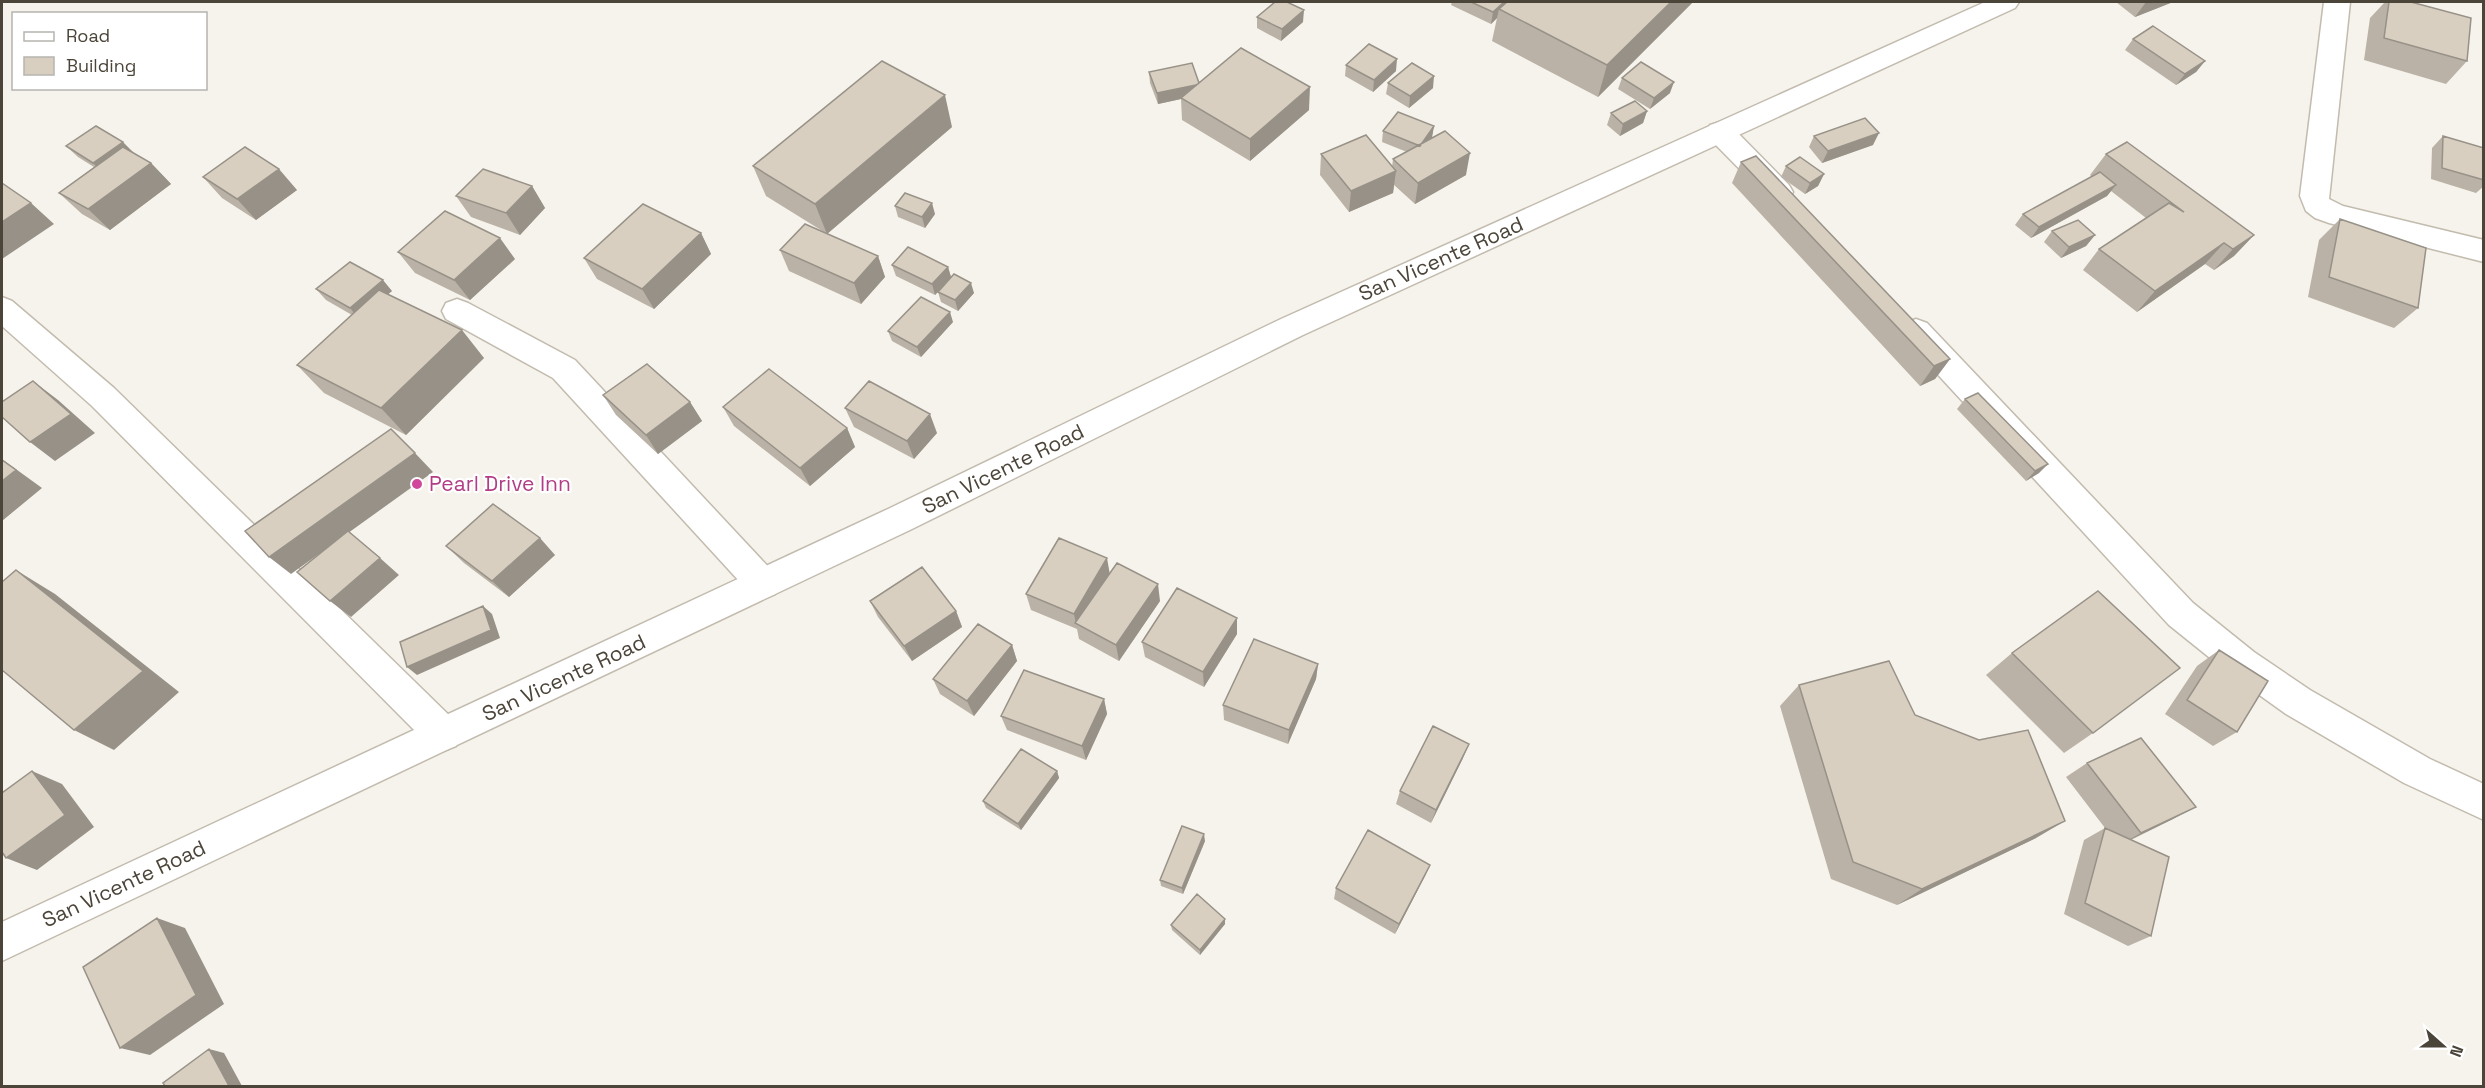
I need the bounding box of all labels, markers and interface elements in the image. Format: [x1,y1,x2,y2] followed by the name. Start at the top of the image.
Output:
[12,12,207,90] legend
[66,24,110,47] text: Road
[66,54,136,77] text: Building
[1354,210,1527,307] street label: San Vicente Road
[917,418,1088,520] street label: San Vicente Road
[429,470,571,497] place label: Pearl Drive Inn
[410,477,424,491] marker: Pearl Drive Inn
[478,628,650,727] street label: San Vicente Road
[38,834,210,933] street label: San Vicente Road
[2413,1016,2473,1076] north arrow
[2445,1042,2468,1060] text: N

